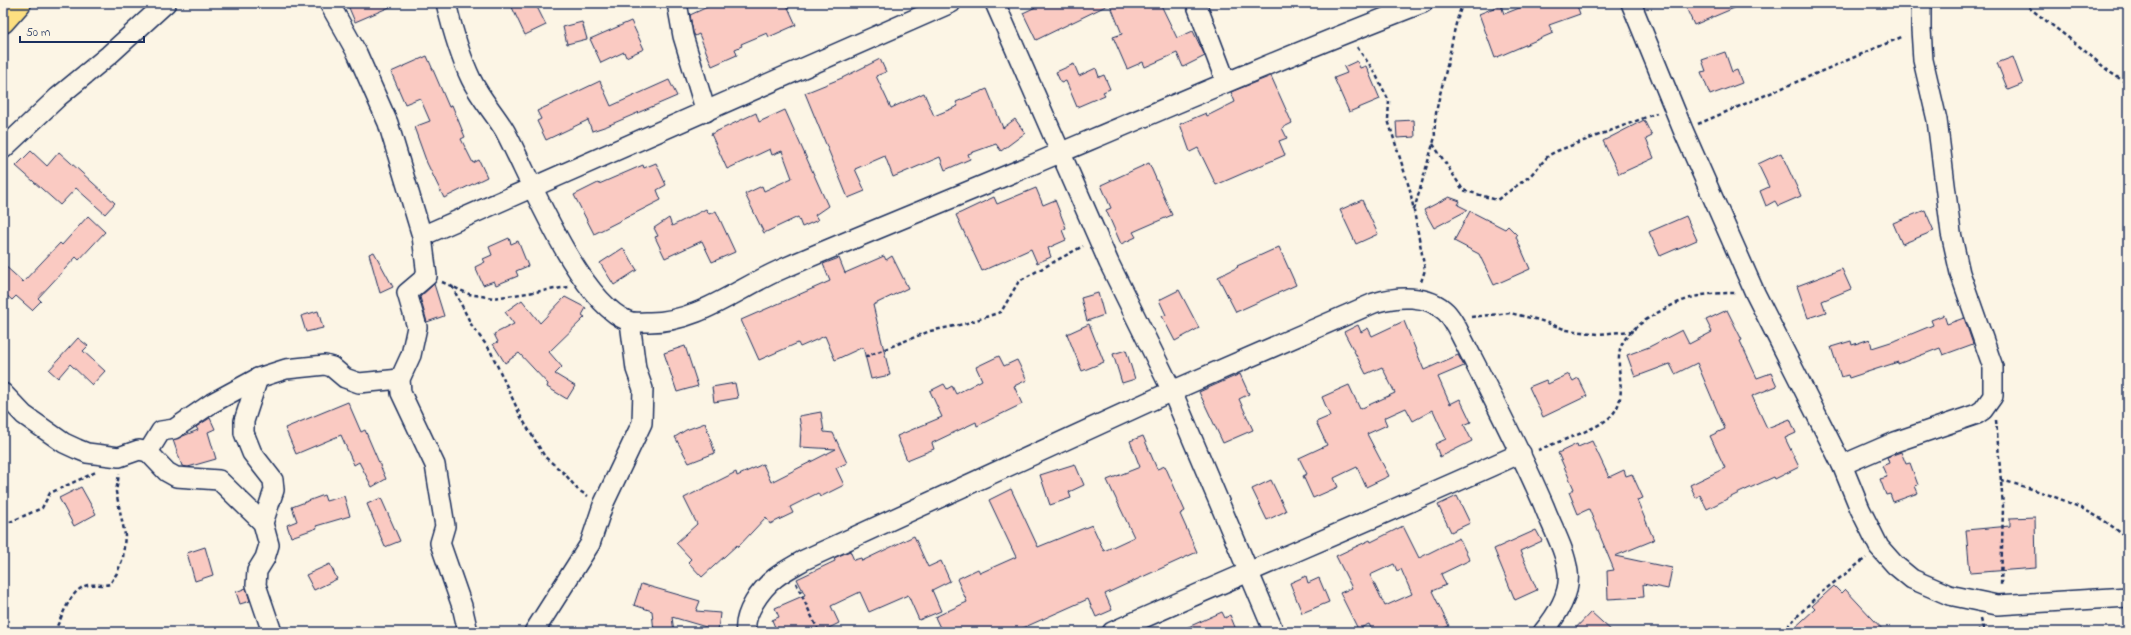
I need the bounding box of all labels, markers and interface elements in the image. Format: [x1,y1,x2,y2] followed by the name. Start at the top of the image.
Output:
[20,18,144,44] scale bar
[26,24,50,42] text: 50 m

